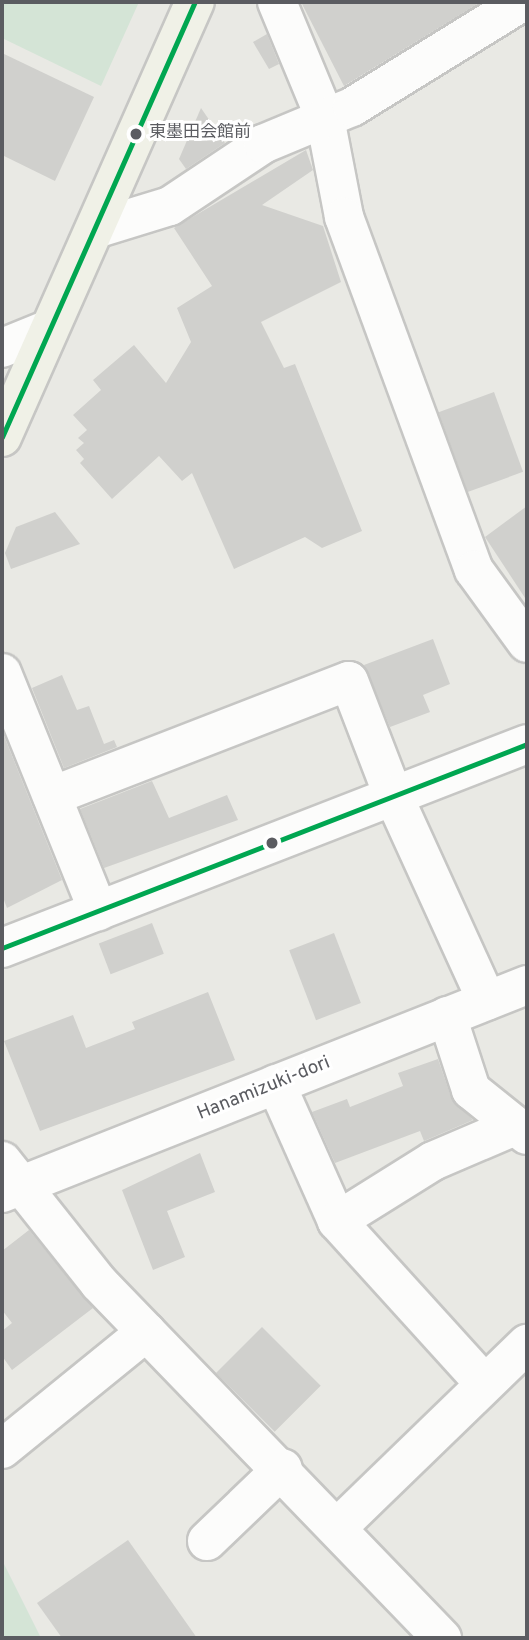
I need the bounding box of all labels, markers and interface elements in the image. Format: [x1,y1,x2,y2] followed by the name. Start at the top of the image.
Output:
[149,124,251,144] place label: 東墨田会館前
[129,127,143,141] marker: 東墨田会館前
[265,836,279,850] unlabelled marker
[194,1052,334,1126] street label: Hanamizuki-dori

